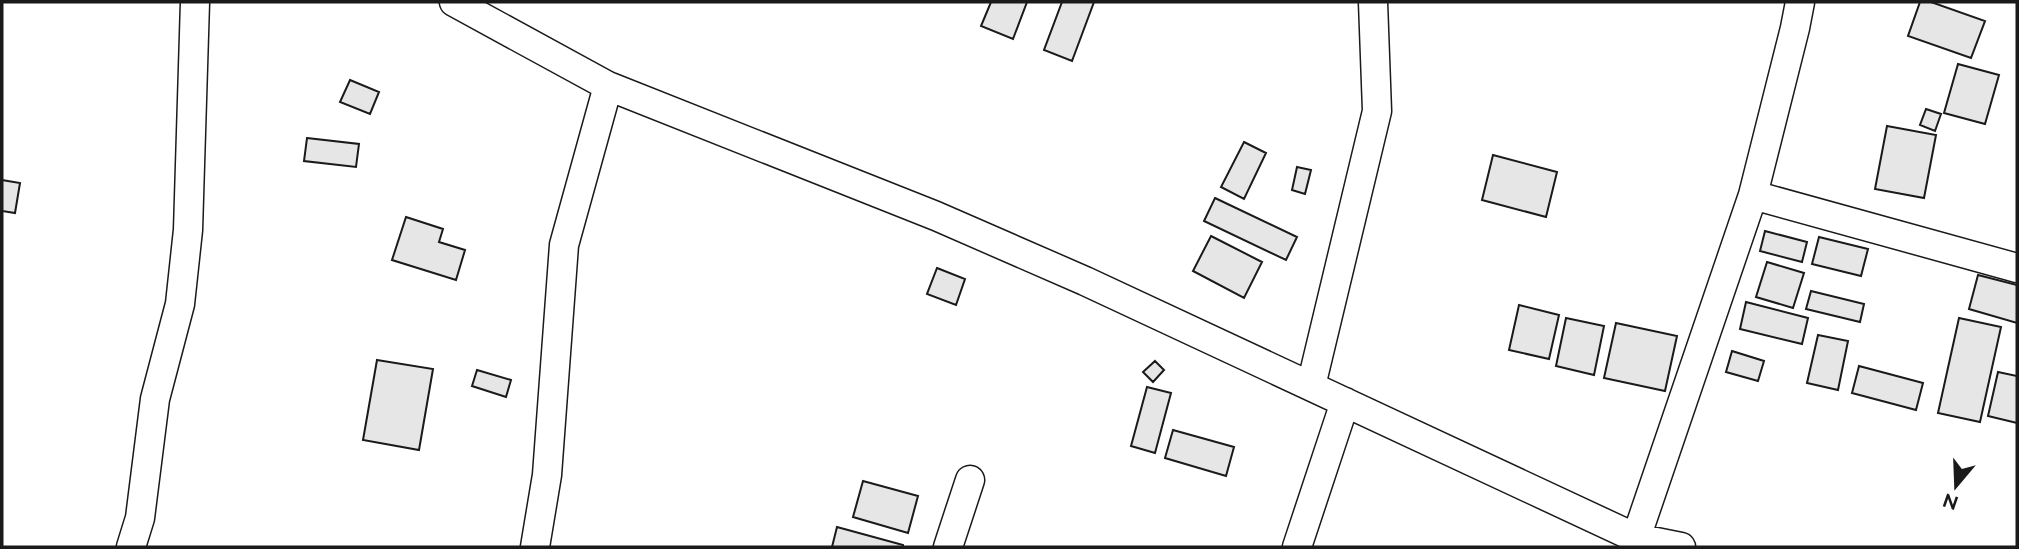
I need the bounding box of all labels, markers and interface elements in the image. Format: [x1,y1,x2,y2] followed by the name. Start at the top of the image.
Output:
[1921,451,1991,521] north arrow
[1940,489,1961,515] text: N

